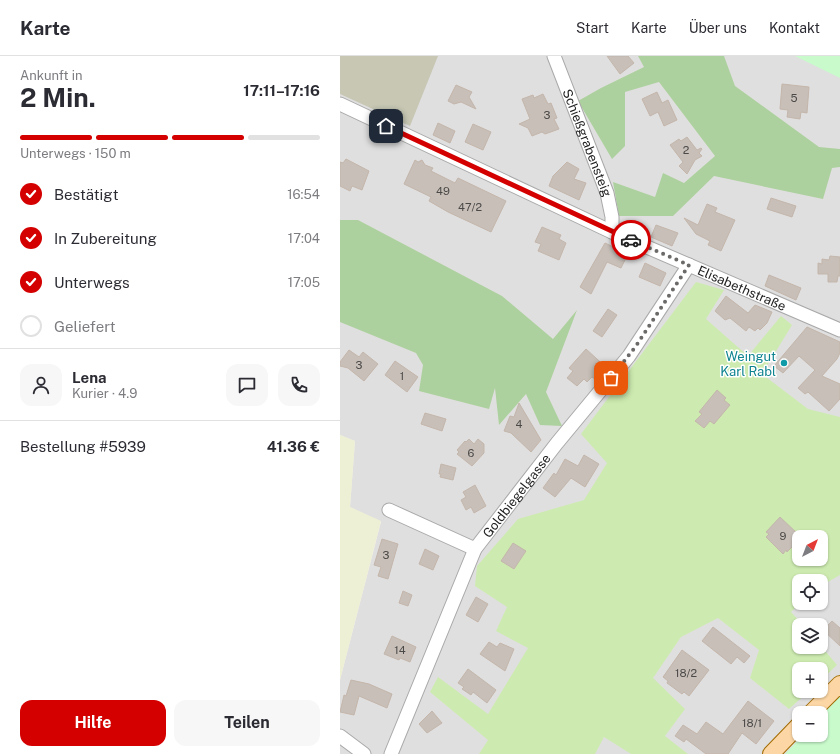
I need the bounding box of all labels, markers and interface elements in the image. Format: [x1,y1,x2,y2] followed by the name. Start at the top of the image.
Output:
[20,17,70,39] text: Karte
[576,20,609,36] text: Start
[631,20,667,36] text: Karte
[689,20,747,36] text: Über uns
[769,20,820,36] text: Kontakt
[20,68,83,83] text: Ankunft in
[20,82,96,113] text: 2 Min.
[243,82,320,99] text: 17:11–17:16
[560,87,615,199] street label: Schießgrabensteig
[790,92,798,104] house number: 5
[369,109,403,143] pin
[544,109,551,121] house number: 3
[375,115,397,137] icon: home
[683,144,690,156] house number: 2
[20,146,131,161] text: Unterwegs · 150 m
[20,183,42,205] icon: check
[436,185,450,197] house number: 49
[54,186,118,203] text: Bestätigt
[287,187,320,202] text: 16:54
[458,201,482,213] house number: 47/2
[611,220,651,260] courier
[20,227,42,249] icon: check
[620,229,642,251] icon: car
[54,230,157,247] text: In Zubereitung
[288,231,320,246] text: 17:04
[695,262,788,313] street label: Elisabethstraße
[20,271,42,293] icon: check
[54,274,130,291] text: Unterwegs
[288,275,320,290] text: 17:05
[54,318,116,335] text: Geliefert
[720,349,776,379] place label: Weingut Karl Rabl
[779,358,789,368] marker: Weingut Karl Rabl
[356,359,363,371] house number: 3
[594,361,628,395] pin
[20,364,62,406] button: person
[226,364,268,406] button: chat
[278,364,320,406] button: phone
[600,367,622,389] icon: bag
[72,369,107,386] text: Lena
[400,370,404,382] house number: 1
[72,386,137,401] text: Kurier · 4.9
[516,418,523,430] house number: 4
[20,438,146,455] text: Bestellung #5939
[267,438,320,455] text: 41.36 €
[468,447,475,459] house number: 6
[479,451,553,540] street label: Goldbiegelgasse
[780,530,787,542] house number: 9
[792,530,828,566] north arrow
[792,530,828,742] map controls
[383,549,390,561] house number: 3
[792,574,828,610] button: locate
[792,618,828,654] button: layers
[394,644,406,656] house number: 14
[792,662,828,698] button: +
[675,667,697,679] house number: 18/2
[20,700,166,746] button: Hilfe
[174,700,320,746] button: Teilen
[792,706,828,742] button: −
[742,717,762,729] house number: 18/1

